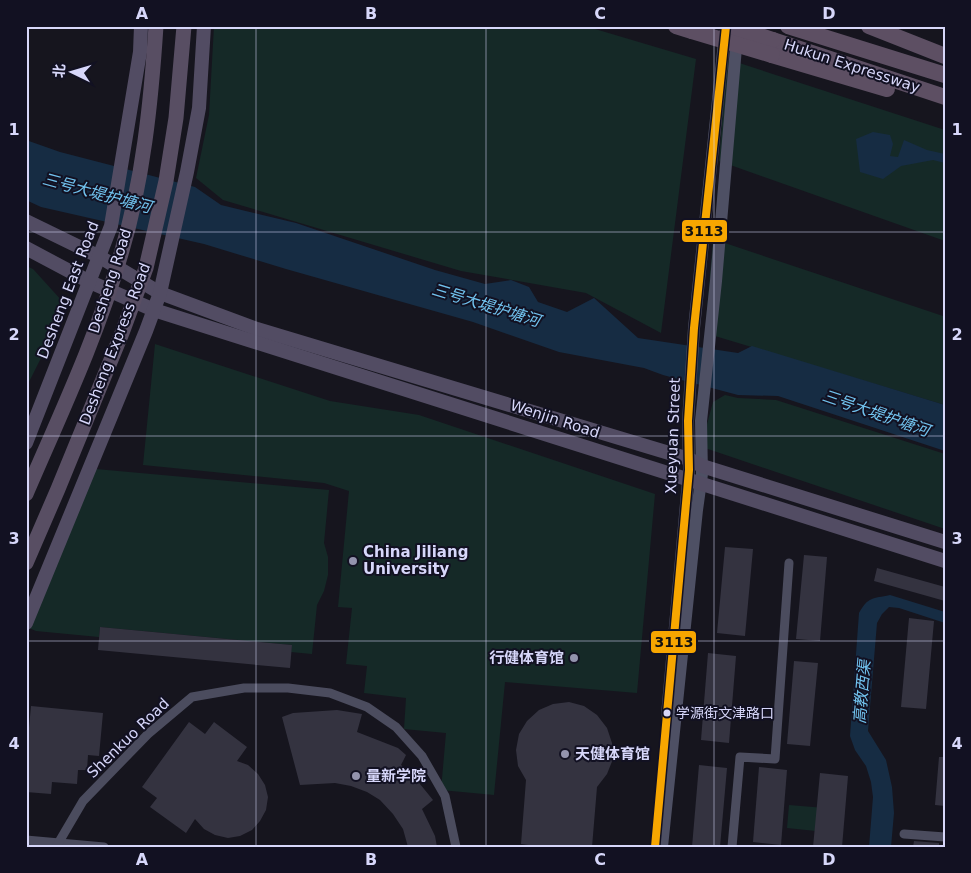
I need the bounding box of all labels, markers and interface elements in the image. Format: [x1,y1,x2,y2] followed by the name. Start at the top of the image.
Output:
[136,4,149,23] text: A
[365,4,377,23] text: B
[594,4,606,23] text: C
[822,4,836,23] text: D
[782,36,922,96] street label: Hukun Expressway
[48,48,98,98] north arrow
[50,63,68,79] text: 北
[8,120,20,139] text: 1
[951,120,963,139] text: 1
[40,169,156,217] water label: 三号大堤护塘河
[33,219,103,361] street label: Desheng East Road
[681,219,728,243] line badge: 3113
[685,223,723,239] text: 3113
[85,226,135,336] street label: Desheng Road
[76,260,154,428] street label: Desheng Express Road
[430,280,545,331] water label: 三号大堤护塘河
[8,325,20,344] text: 2
[951,325,963,344] text: 2
[662,377,684,495] street label: Xueyuan Street
[820,386,935,441] water label: 三号大堤护塘河
[508,396,602,442] street label: Wenjin Road
[8,529,20,548] text: 3
[951,529,963,548] text: 3
[363,543,468,578] place label: China Jiliang University
[347,555,359,567] marker: China Jiliang University
[650,630,697,654] line badge: 3113
[655,634,693,650] text: 3113
[489,649,564,667] place label: 行健体育馆
[568,652,580,664] marker: 行健体育馆
[850,657,874,725] water label: 高教西渠
[83,694,173,782] street label: Shenkuo Road
[676,705,774,721] place label: 学源街文津路口
[662,708,672,718] marker: 学源街文津路口
[8,734,20,753] text: 4
[951,734,963,753] text: 4
[575,745,650,763] place label: 天健体育馆
[559,748,571,760] marker: 天健体育馆
[366,767,426,785] place label: 量新学院
[350,770,362,782] marker: 量新学院
[136,850,149,869] text: A
[365,850,377,869] text: B
[594,850,606,869] text: C
[822,850,836,869] text: D

